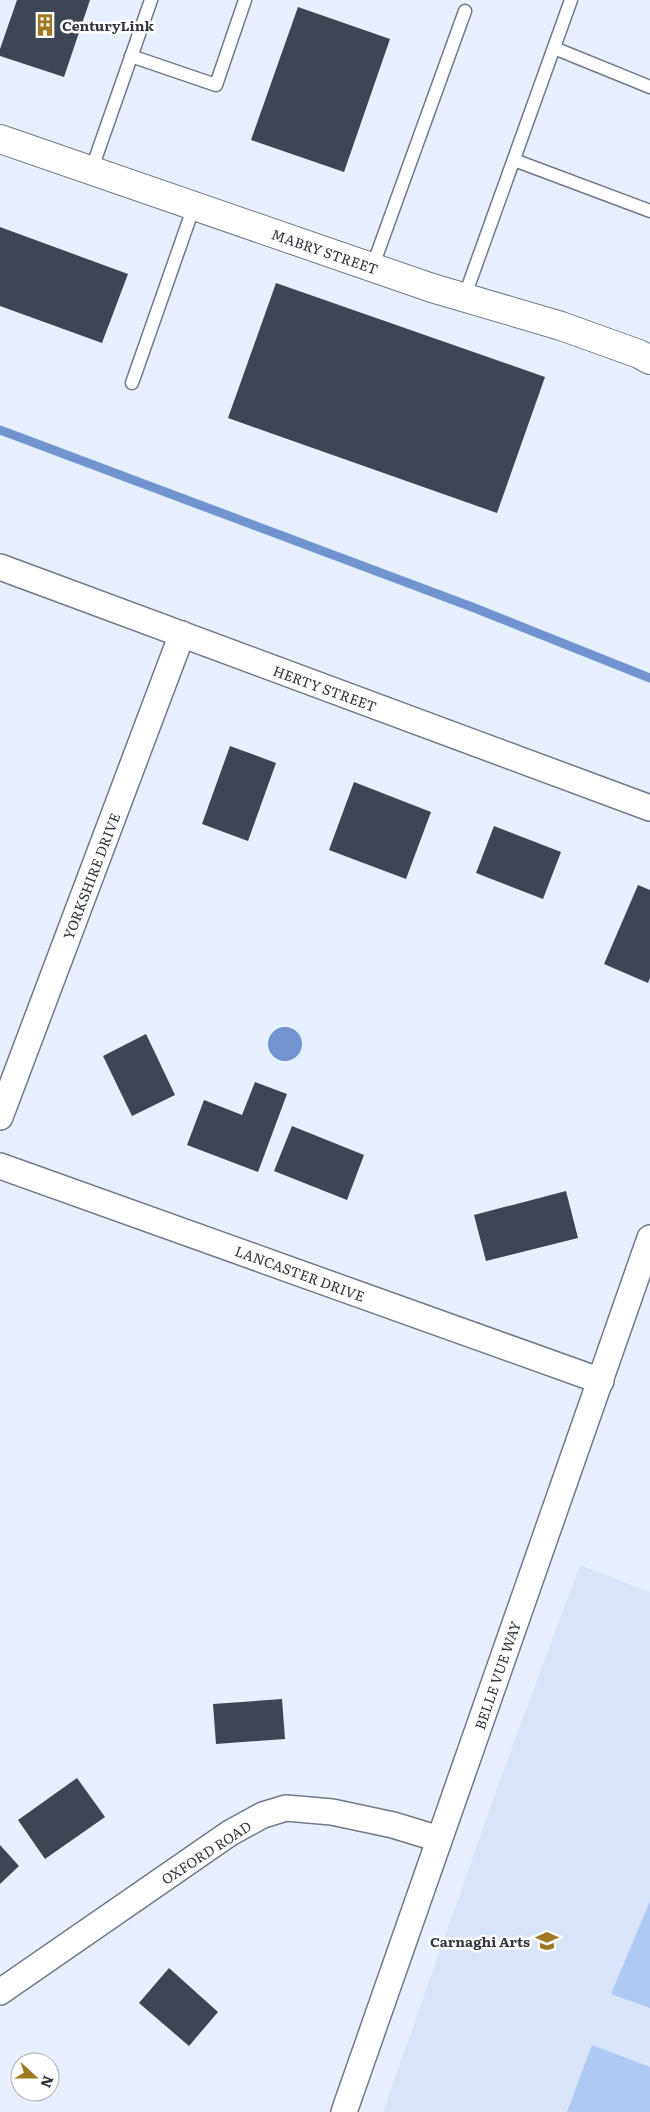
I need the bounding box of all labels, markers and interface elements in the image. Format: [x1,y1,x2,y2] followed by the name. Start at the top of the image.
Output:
[32,12,58,38] building icon: CenturyLink
[62,15,154,35] place label: CenturyLink
[269,223,381,279] street label: MABRY STREET
[270,660,380,716] street label: HERTY STREET
[58,810,124,942] street label: YORKSHIRE DRIVE
[232,1240,368,1306] street label: LANCASTER DRIVE
[469,1618,525,1732] street label: BELLE VUE WAY
[157,1815,255,1889] street label: OXFORD ROAD
[534,1928,560,1954] school or university icon: Carnaghi Arts
[430,1931,530,1951] place label: Carnaghi Arts
[10,2052,60,2102] north arrow
[37,2073,60,2091] text: N

